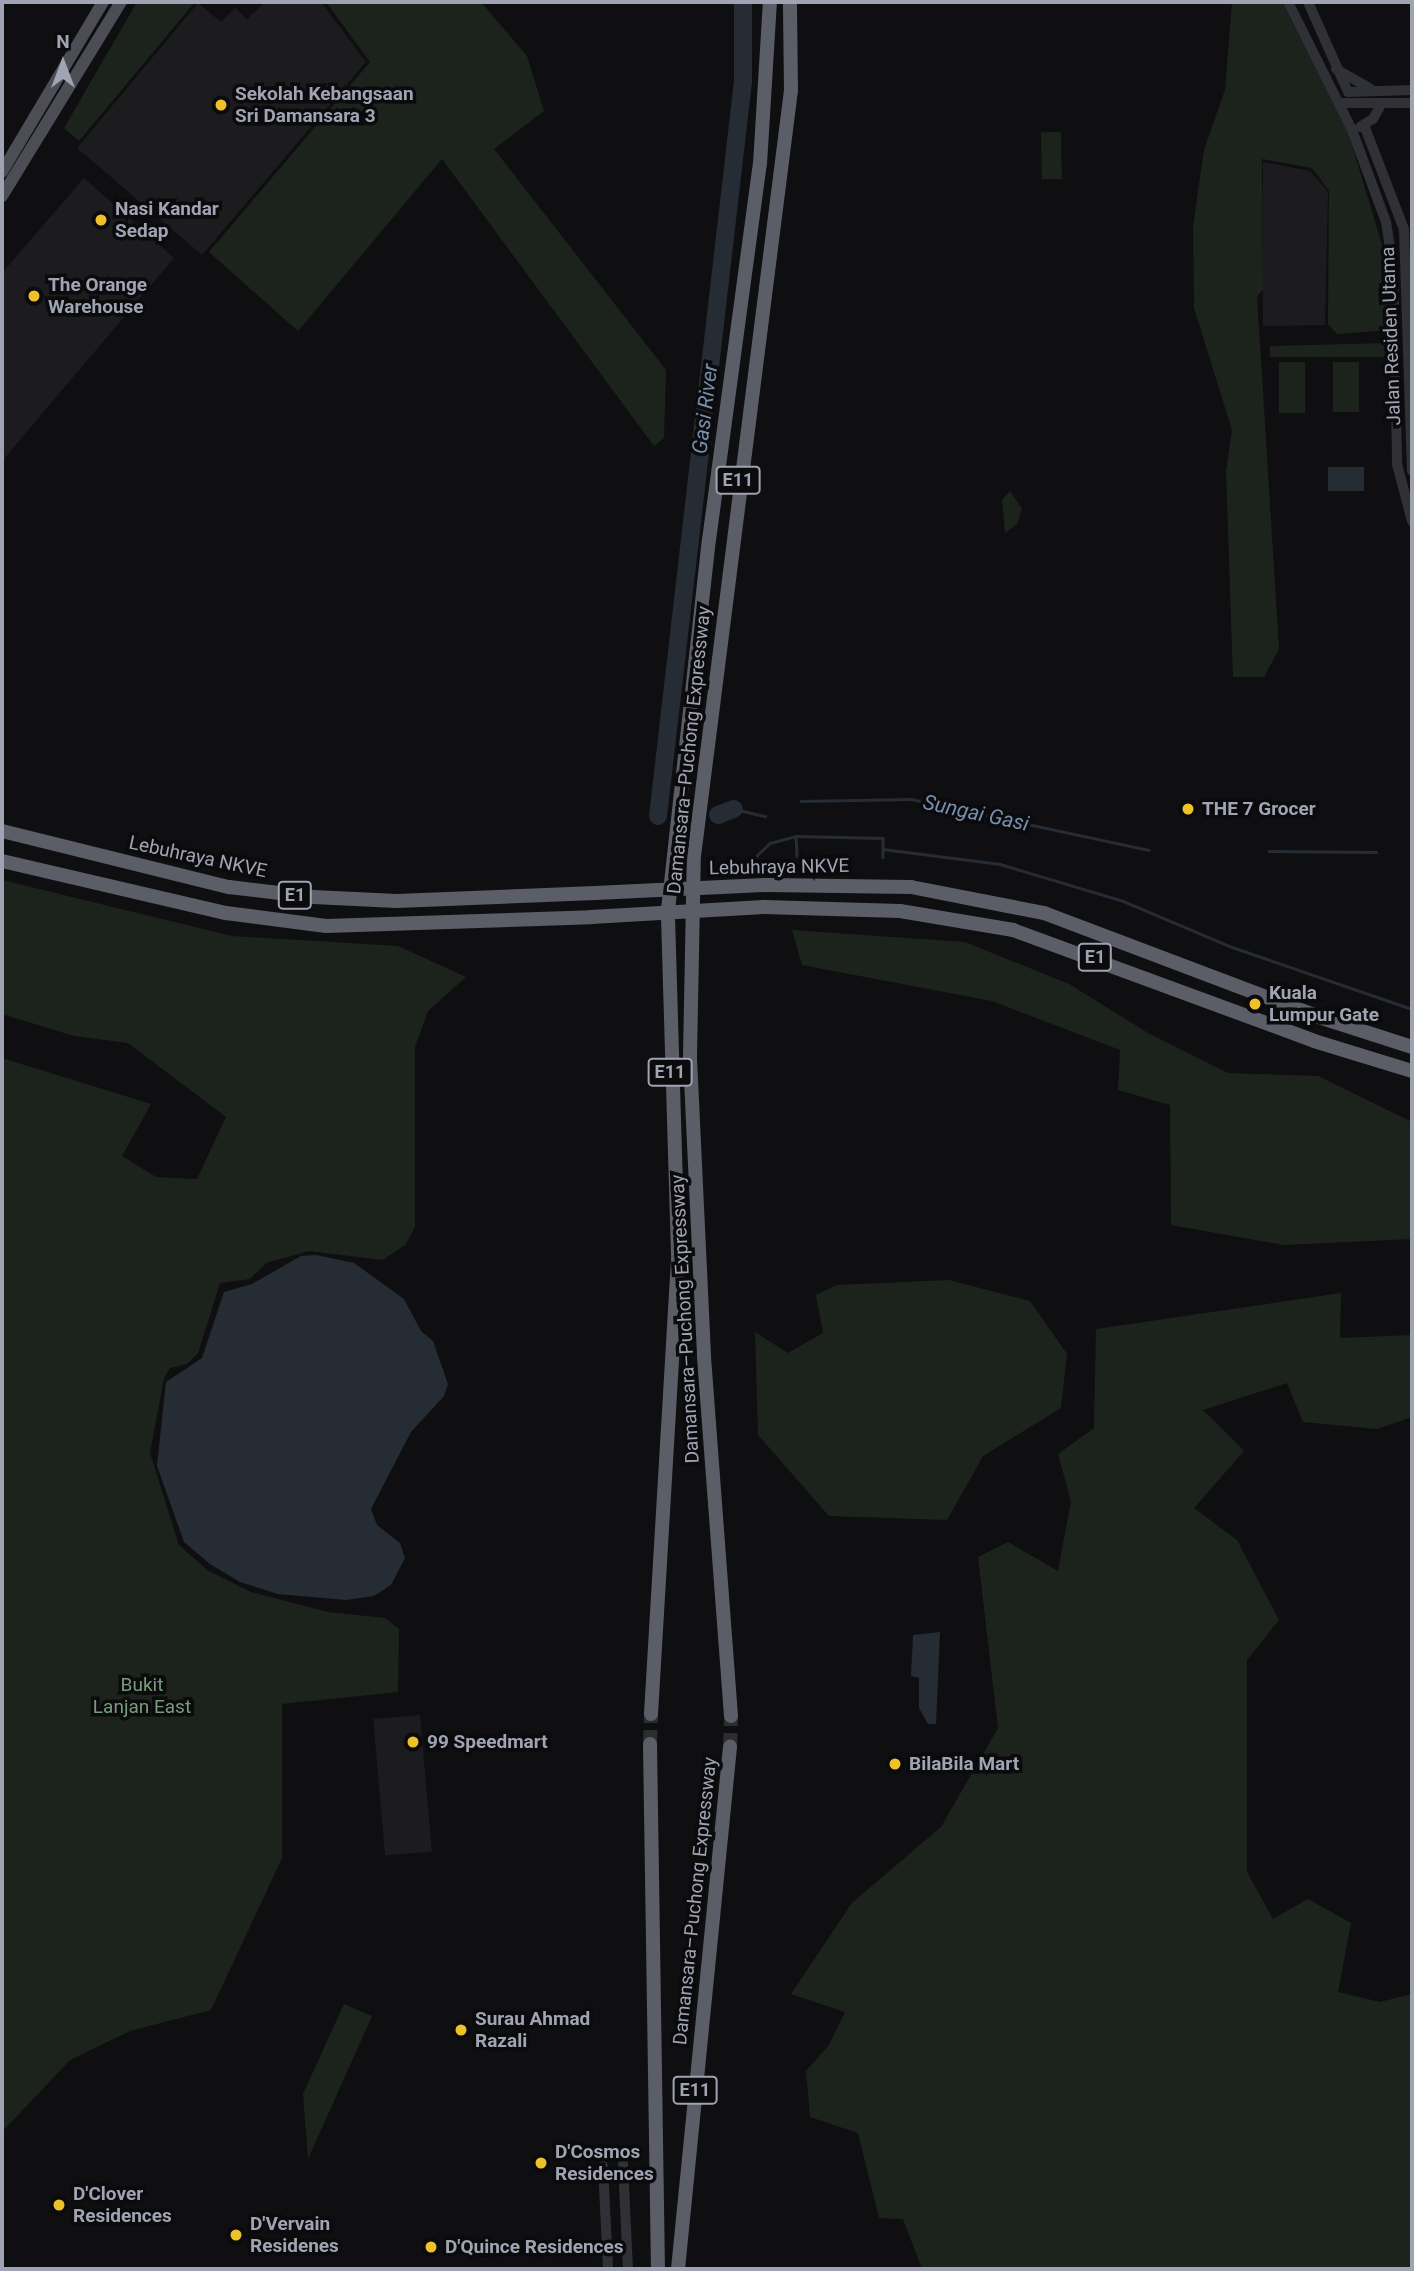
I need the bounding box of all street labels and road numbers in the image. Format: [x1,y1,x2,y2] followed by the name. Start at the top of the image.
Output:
[1376,246,1406,426] street label: Jalan Residen Utama
[715,466,761,494] road number: E11
[663,605,715,895] street label: Damansara–Puchong Expressway
[127,831,269,883] street label: Lebuhraya NKVE
[709,854,849,880] street label: Lebuhraya NKVE
[278,880,312,910] road number: E1
[1078,942,1112,972] road number: E1
[647,1058,693,1086] road number: E11
[666,1174,704,1464] street label: Damansara–Puchong Expressway
[669,1756,721,2046] street label: Damansara–Puchong Expressway
[672,2076,718,2104] road number: E11

